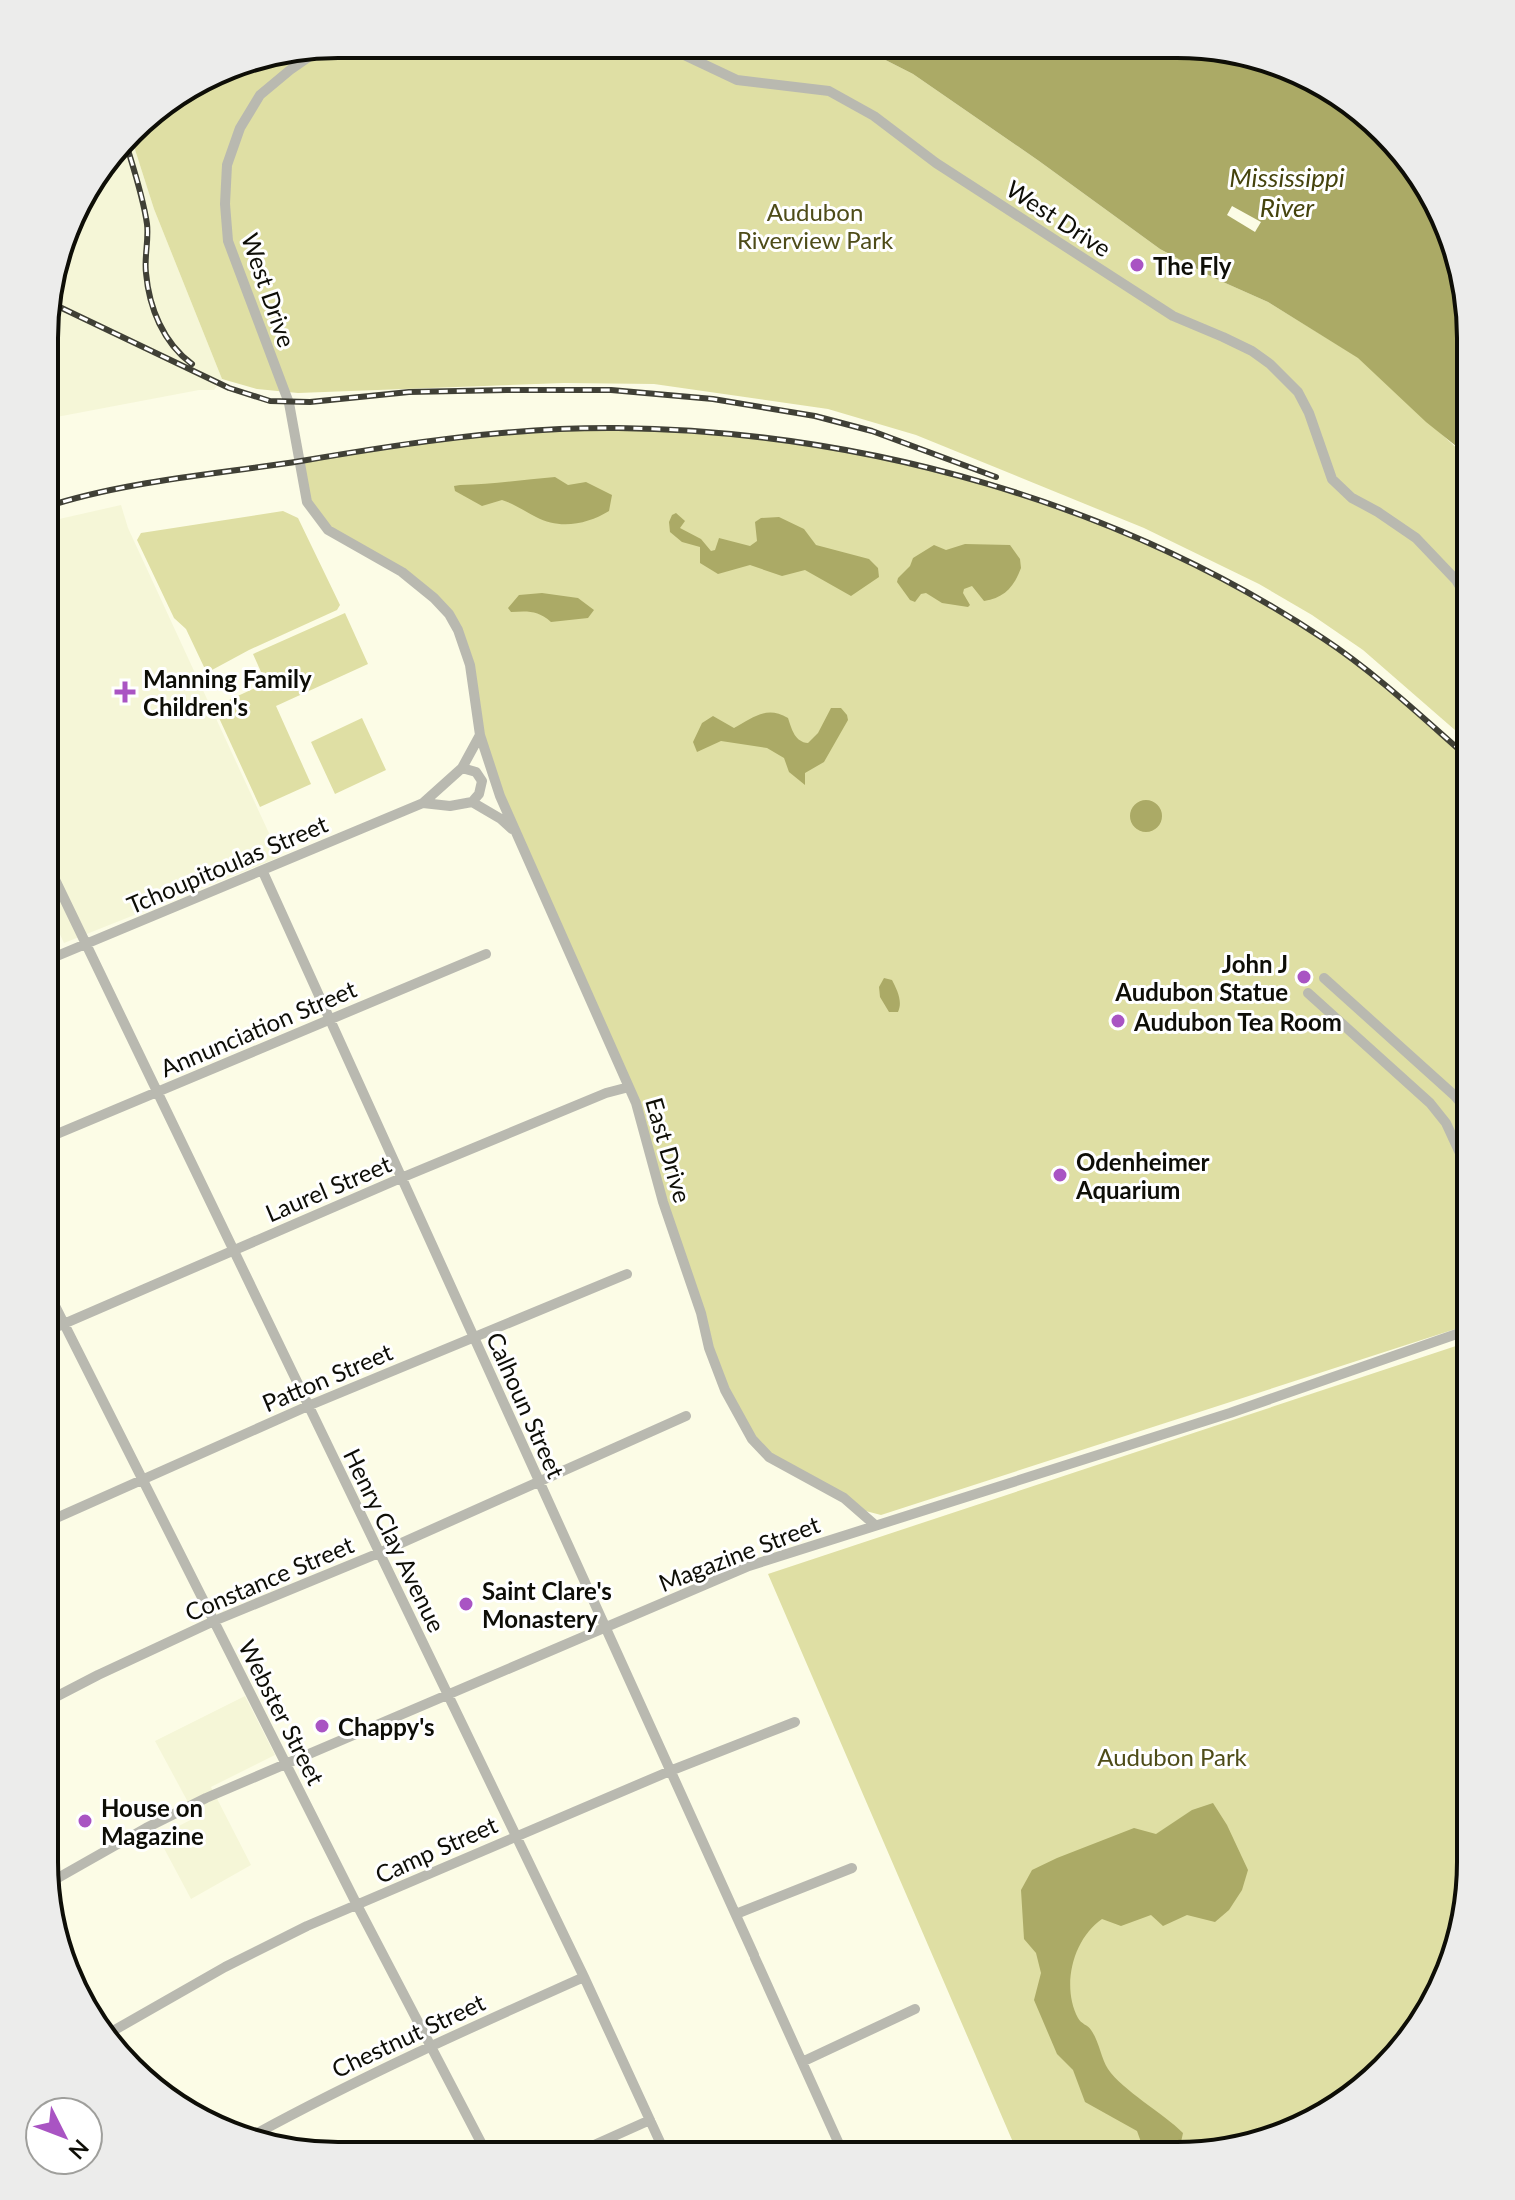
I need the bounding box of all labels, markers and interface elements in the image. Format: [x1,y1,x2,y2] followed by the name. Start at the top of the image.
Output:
[1229,161,1345,223] water label: Mississippi River
[1001,174,1117,262] street label: West Drive
[737,197,894,254] park label: Audubon Riverview Park
[236,229,302,351] street label: West Drive
[1153,251,1232,280] place label: The Fly
[1128,256,1146,274] marker: The Fly
[143,664,312,721] place label: Manning Family Children's
[114,681,136,703] marker: Manning Family Children's
[122,808,332,919] street label: Tchoupitoulas Street
[1114,949,1288,1006] place label: John J Audubon Statue
[1295,968,1313,986] marker: John J Audubon Statue
[156,973,361,1082] street label: Annunciation Street
[1133,1007,1342,1036] place label: Audubon Tea Room
[1109,1012,1127,1030] marker: Audubon Tea Room
[640,1094,698,1206] street label: East Drive
[1075,1147,1210,1204] place label: Odenheimer Aquarium
[261,1148,395,1227] street label: Laurel Street
[1051,1166,1069,1184] marker: Odenheimer Aquarium
[481,1328,571,1483] street label: Calhoun Street
[258,1336,397,1417] street label: Patton Street
[338,1443,452,1637] street label: Henry Clay Avenue
[654,1509,824,1597] street label: Magazine Street
[180,1529,358,1627] street label: Constance Street
[482,1576,612,1633] place label: Saint Clare's Monastery
[457,1595,475,1613] marker: Saint Clare's Monastery
[233,1635,331,1790] street label: Webster Street
[338,1712,435,1741] place label: Chappy's
[313,1717,331,1735] marker: Chappy's
[1097,1742,1248,1771] park label: Audubon Park
[101,1793,204,1850] place label: House on Magazine
[370,1809,502,1889] street label: Camp Street
[76,1812,94,1830] marker: House on Magazine
[327,1987,490,2083] street label: Chestnut Street
[24,2096,104,2176] north arrow
[64,2134,95,2165] text: N

